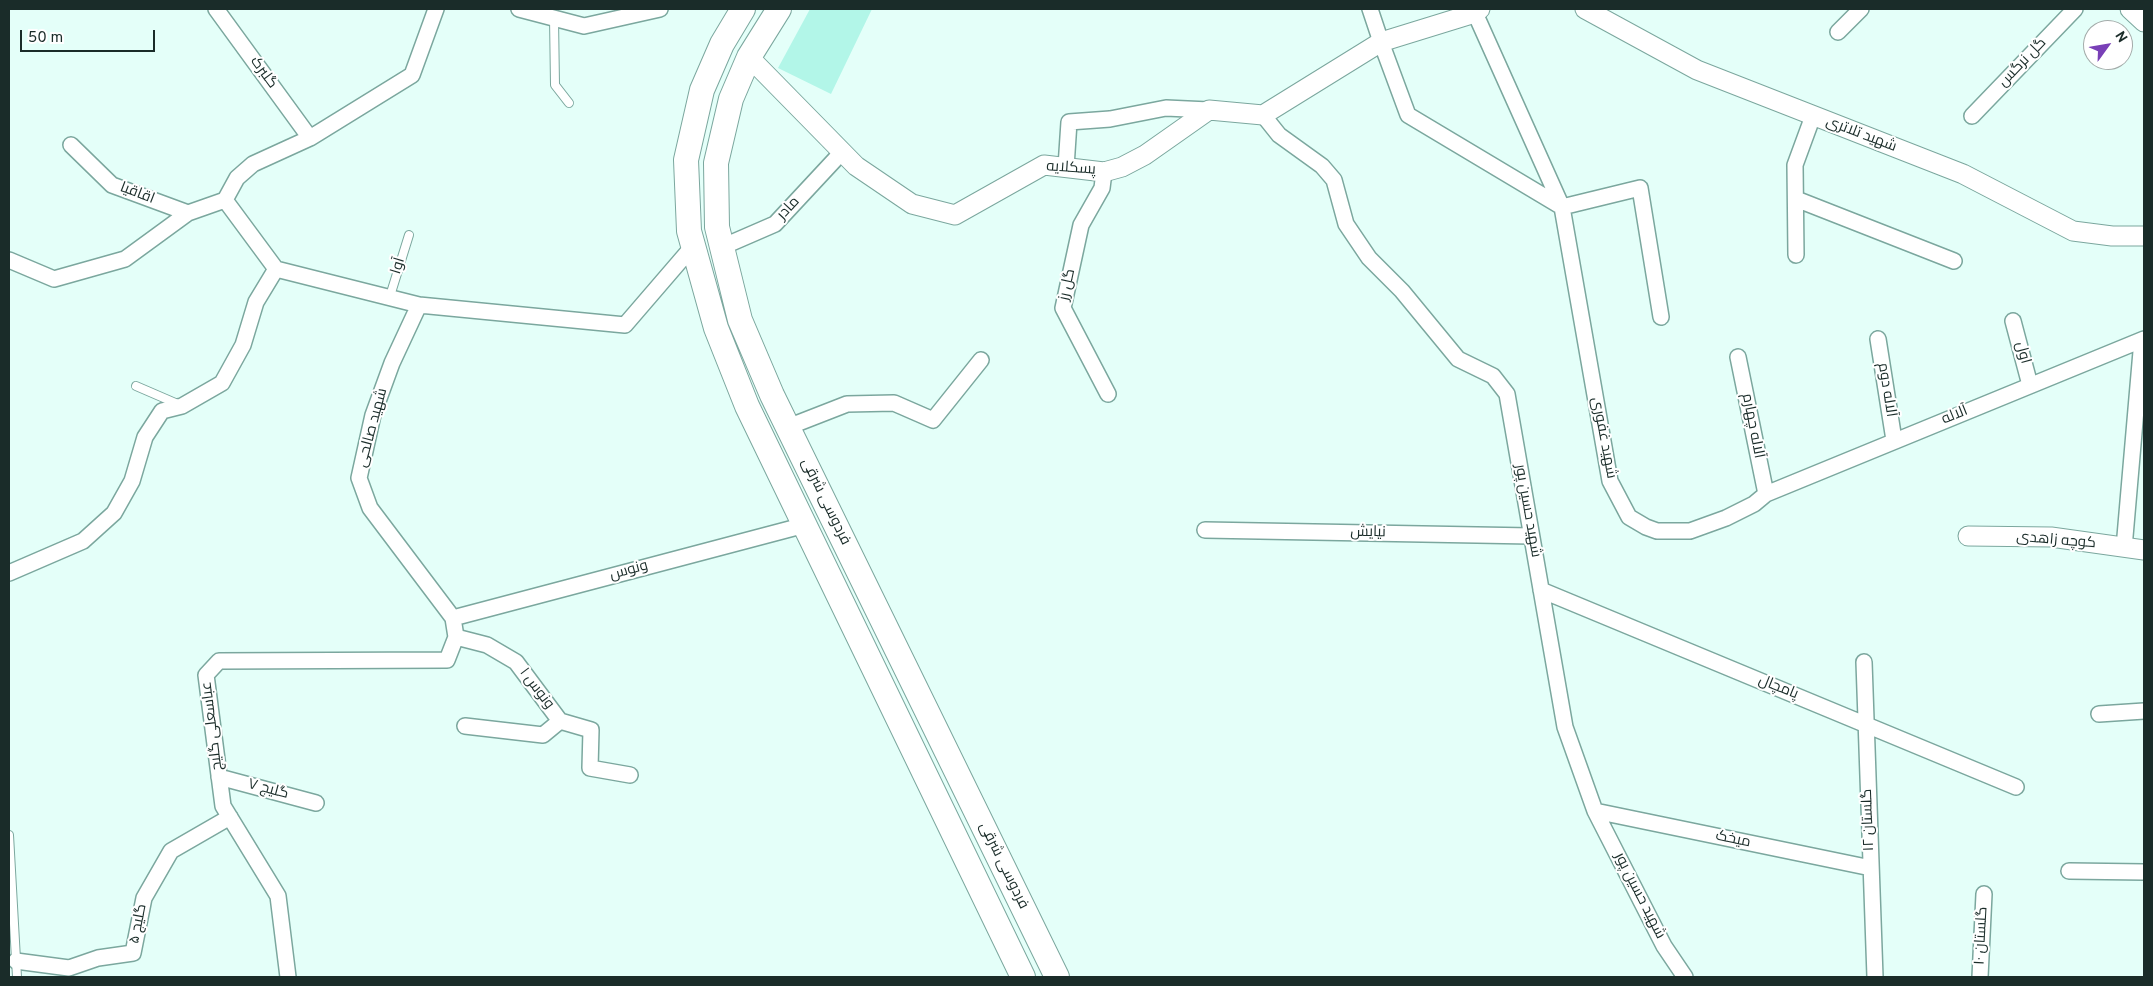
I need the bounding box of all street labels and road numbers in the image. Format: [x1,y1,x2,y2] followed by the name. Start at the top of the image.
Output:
[1995,35,2051,91] street label: گل نرگس
[245,53,281,93] street label: گلبرک
[1823,113,1899,157] street label: شهید تلاتری
[1046,158,1096,180] street label: پسکلایه
[117,179,157,209] street label: اقاقیا
[774,194,804,224] street label: مادر
[388,256,410,276] street label: آوا
[1056,267,1080,303] street label: گل رز
[2010,340,2034,366] street label: اول
[1873,362,1899,418] street label: آلاله دوم
[354,386,392,470] street label: شهید صالحی
[1737,392,1767,460] street label: آلاله چهارم
[1586,396,1620,480] street label: شهید غفوری
[1939,403,1971,429] street label: آلاله
[796,456,854,548] street label: فردوسی شرقی
[1510,463,1544,559] street label: شهید حسین پور
[1350,524,1386,542] street label: نیایش
[2015,529,2097,553] street label: کوچه زاهدی
[608,557,650,585] street label: ونوس
[515,665,557,713] street label: ونوس ۱
[1755,672,1801,704] street label: پامچال
[199,680,227,772] street label: عباسعلی گلیج
[246,776,290,804] street label: گلیج ۷
[1859,788,1879,852] street label: گلستان ۱۲
[974,820,1032,912] street label: فردوسی شرقی
[1714,828,1752,852] street label: میخک
[1610,850,1668,942] street label: شهید حسین پور
[126,903,152,945] street label: گلیج ۵
[1971,906,1993,966] street label: گلستان ۱۰

